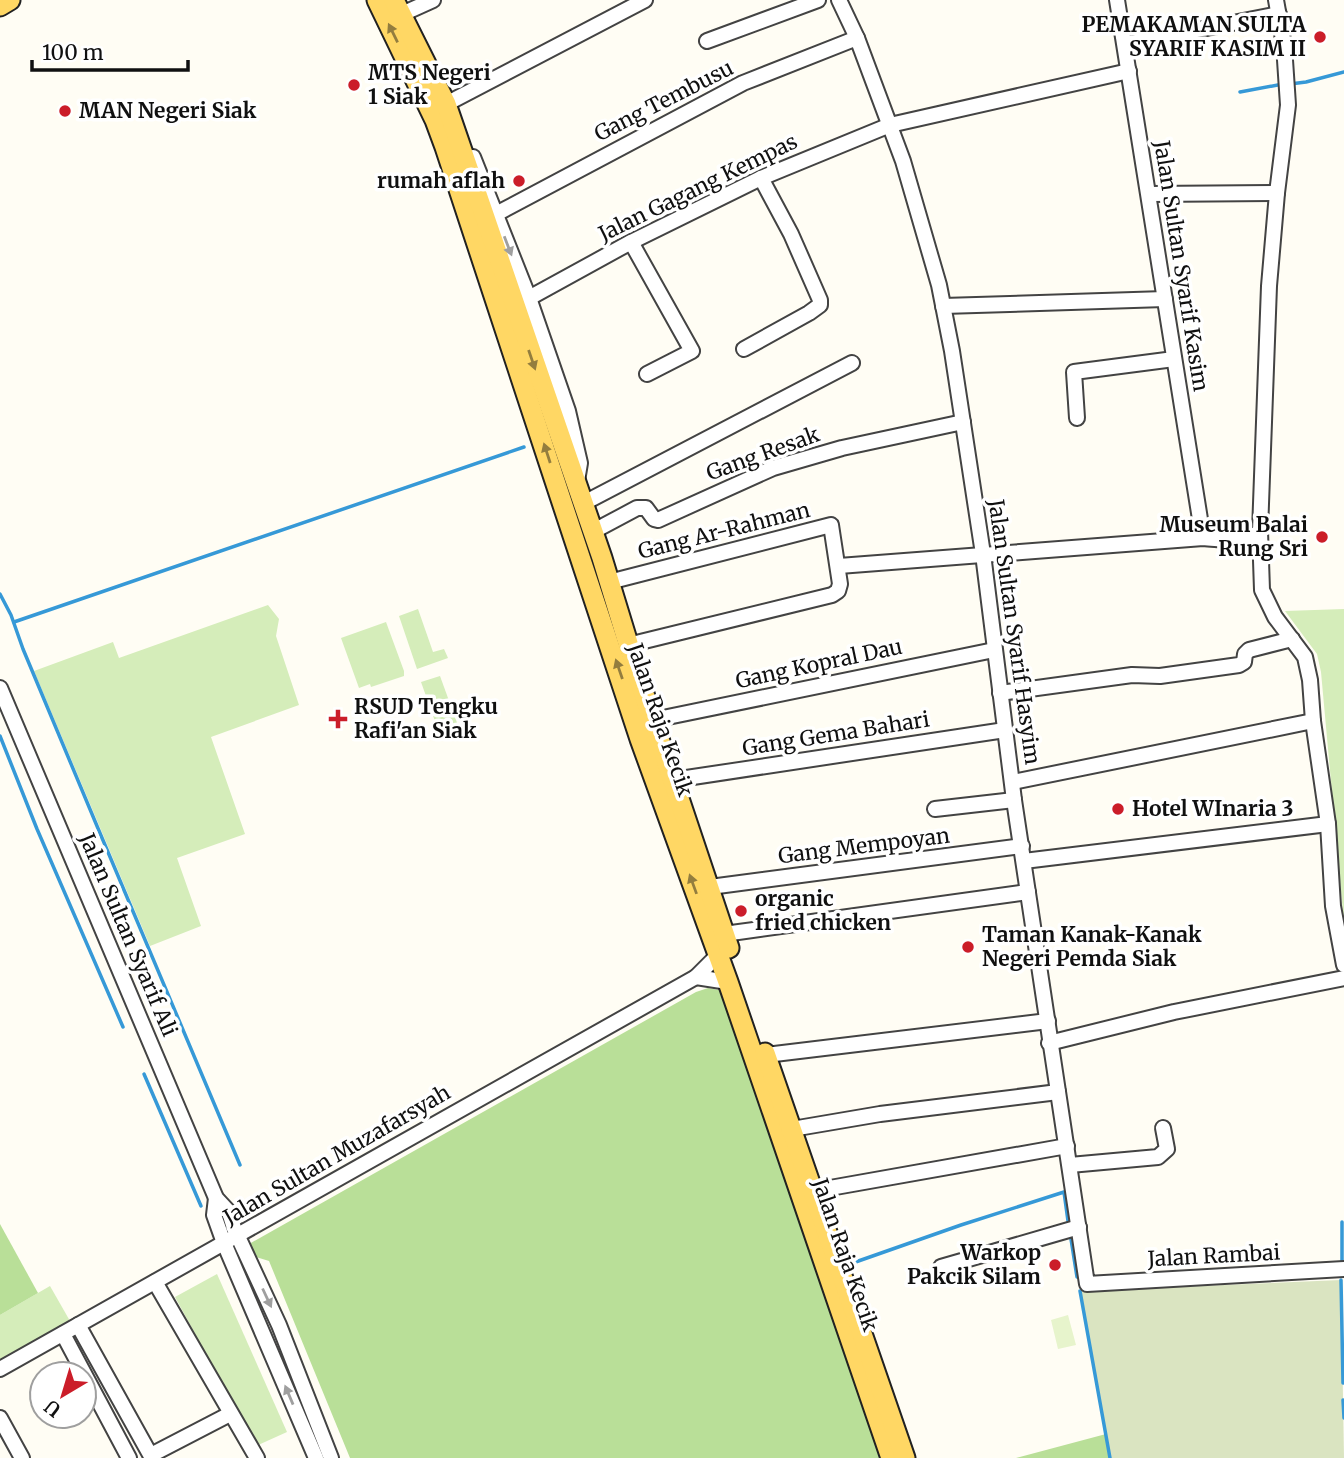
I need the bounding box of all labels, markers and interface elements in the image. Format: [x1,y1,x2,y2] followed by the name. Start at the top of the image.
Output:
[1082,11,1307,62] place label: PEMAKAMAN SULTA SYARIF KASIM II
[387,23,399,43] one-way arrow
[32,28,187,72] scale bar
[1312,29,1328,45] marker: PEMAKAMAN SULTA SYARIF KASIM II
[42,39,104,66] text: 100 m
[590,54,738,147] street label: Gang Tembusu
[368,59,491,110] place label: MTS Negeri 1 Siak
[346,77,362,93] marker: MTS Negeri 1 Siak
[79,97,257,124] place label: MAN Negeri Siak
[57,103,73,119] marker: MAN Negeri Siak
[593,128,802,248] street label: Jalan Gagang Kempas
[1148,138,1215,393] street label: Jalan Sultan Syarif Kasim
[377,167,505,194] place label: rumah aflah
[511,173,527,189] marker: rumah aflah
[503,235,514,256] one-way arrow
[527,350,538,371] one-way arrow
[702,420,824,486] street label: Gang Resak
[542,442,552,463] one-way arrow
[635,496,813,565] street label: Gang Ar-Rahman
[982,497,1047,766] street label: Jalan Sultan Syarif Hasyim
[1160,511,1308,562] place label: Museum Balai Rung Sri
[1314,529,1330,545] marker: Museum Balai Rung Sri
[733,633,905,694] street label: Gang Kopral Dau
[621,639,700,801] street label: Jalan Raja Kecik
[613,658,624,679] one-way arrow
[354,693,498,744] place label: RSUD Tengku Rafi'an Siak
[741,705,931,762] street label: Gang Gema Bahari
[328,709,348,729] marker: RSUD Tengku Rafi'an Siak
[1132,795,1294,822] place label: Hotel WInaria 3
[1110,801,1126,817] marker: Hotel WInaria 3
[777,822,951,869] street label: Gang Mempoyan
[73,828,184,1041] street label: Jalan Sultan Syarif Ali
[687,873,698,894] one-way arrow
[755,885,891,936] place label: organic fried chicken
[733,903,749,919] marker: organic fried chicken
[982,921,1202,972] place label: Taman Kanak-Kanak Negeri Pemda Siak
[960,939,976,955] marker: Taman Kanak-Kanak Negeri Pemda Siak
[218,1078,455,1231] street label: Jalan Sultan Muzafarsyah
[806,1174,885,1336] street label: Jalan Raja Kecik
[907,1239,1041,1290] place label: Warkop Pakcik Silam
[1146,1239,1281,1273] street label: Jalan Rambai
[1047,1257,1063,1273] marker: Warkop Pakcik Silam
[262,1288,273,1309] one-way arrow
[28,1360,98,1430] north arrow
[283,1385,295,1405] one-way arrow
[40,1395,65,1422] text: U

